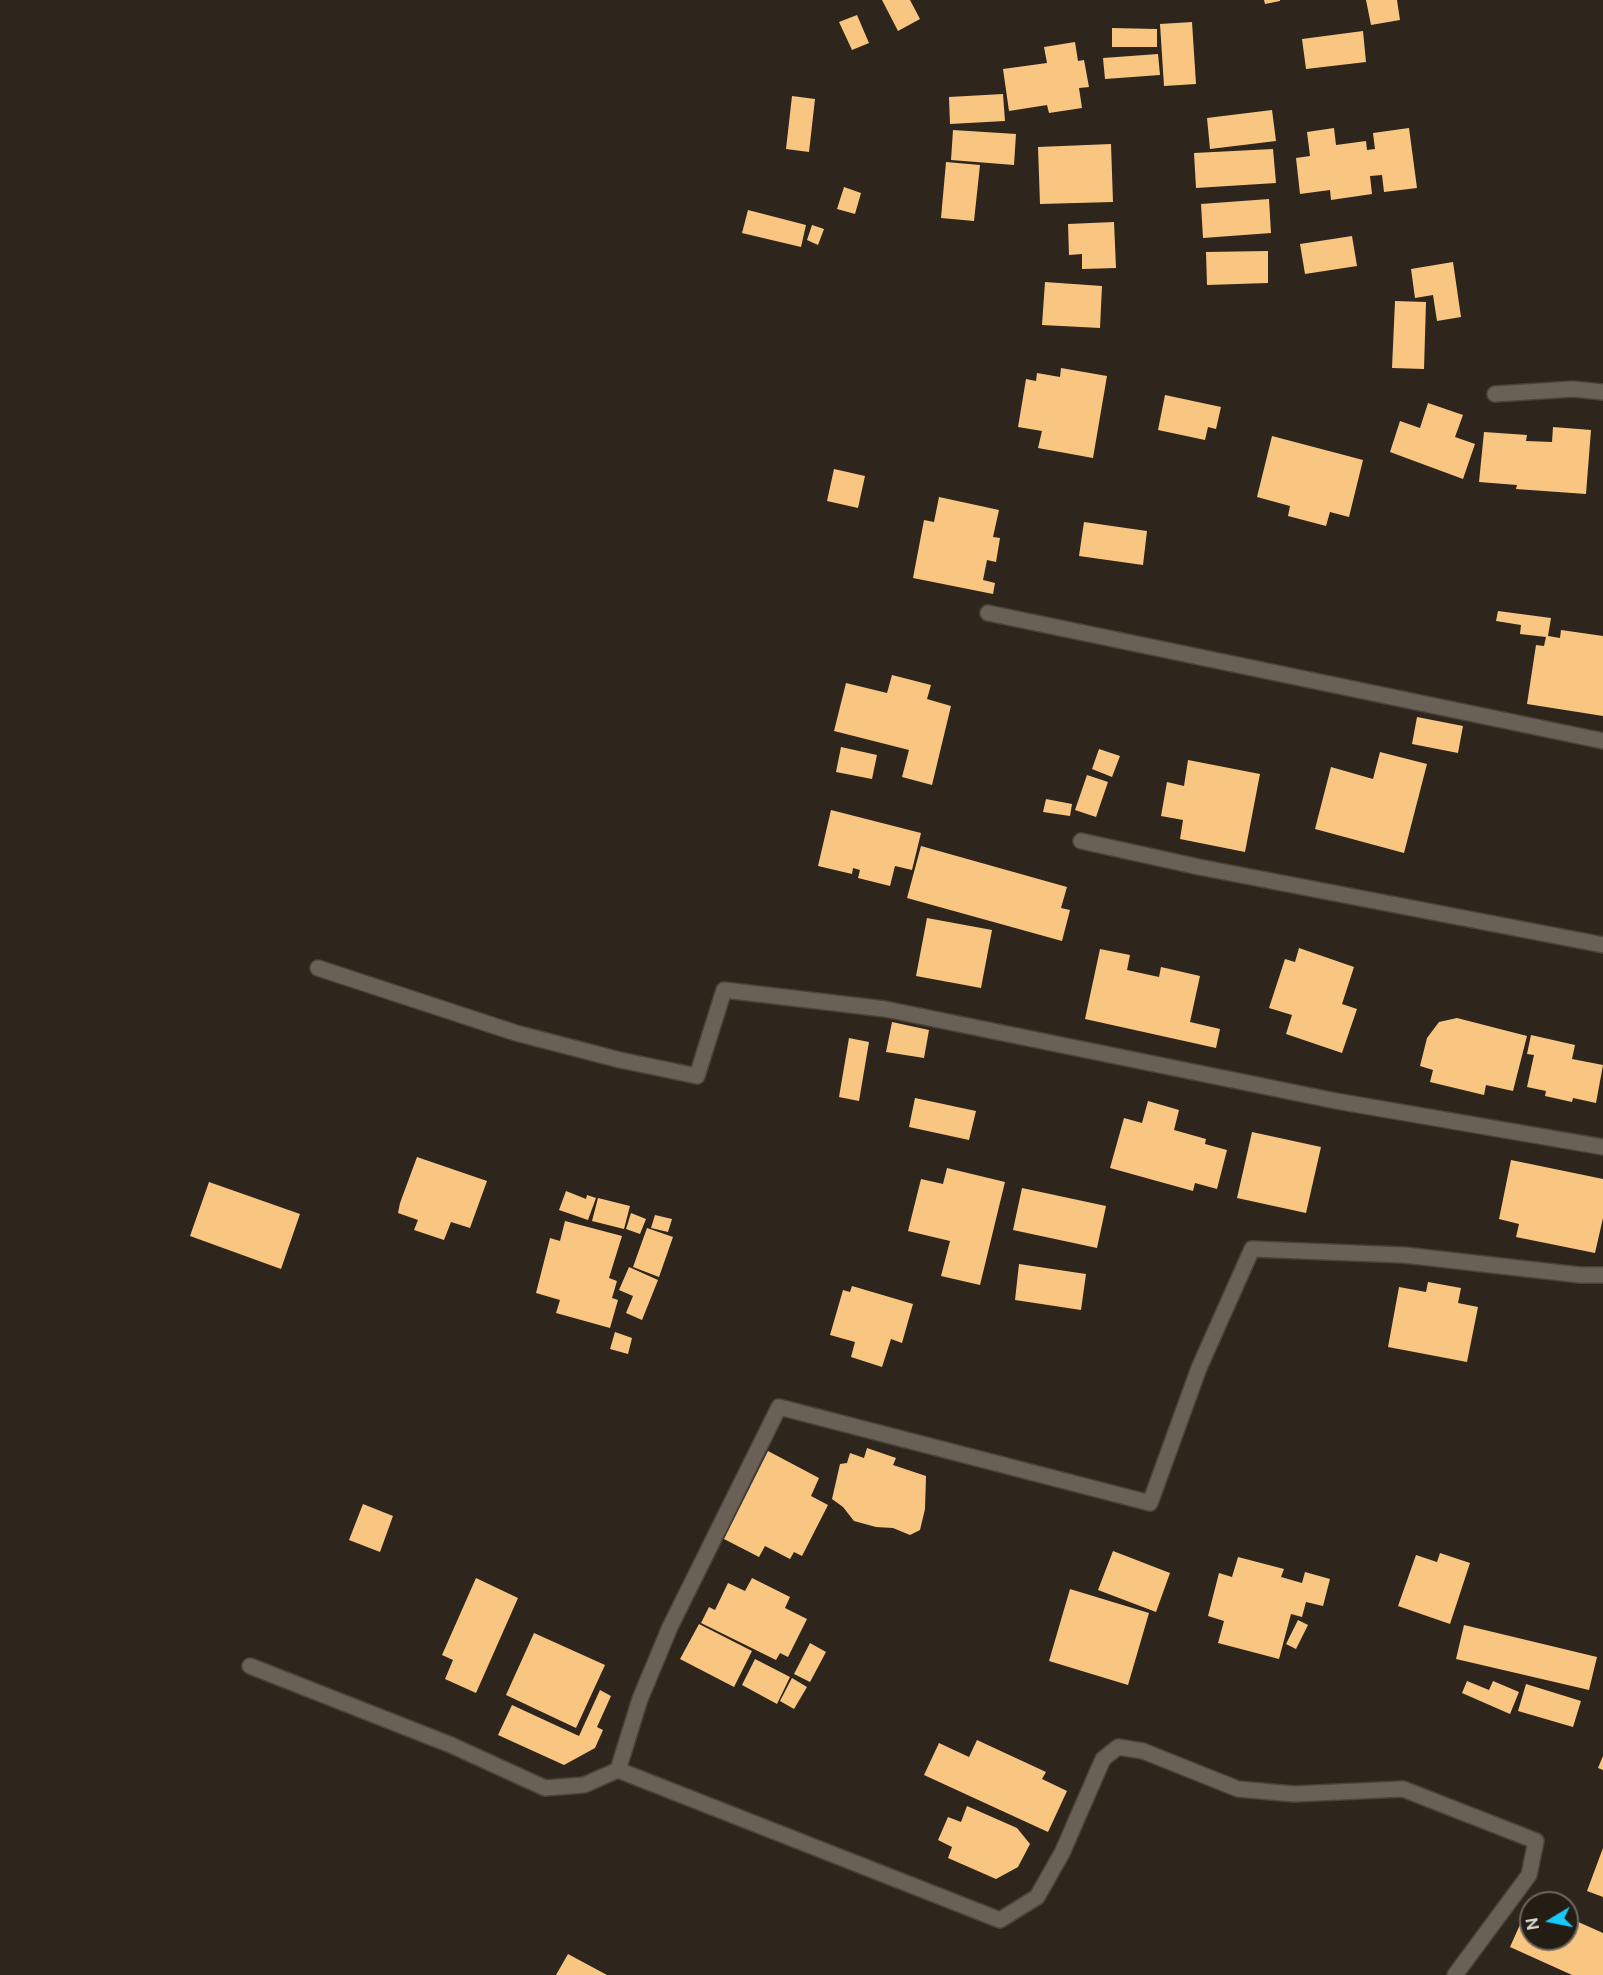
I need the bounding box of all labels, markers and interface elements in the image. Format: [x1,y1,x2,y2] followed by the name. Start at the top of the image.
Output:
[1519,1891,1579,1951] north arrow
[1522,1916,1543,1932] text: N

